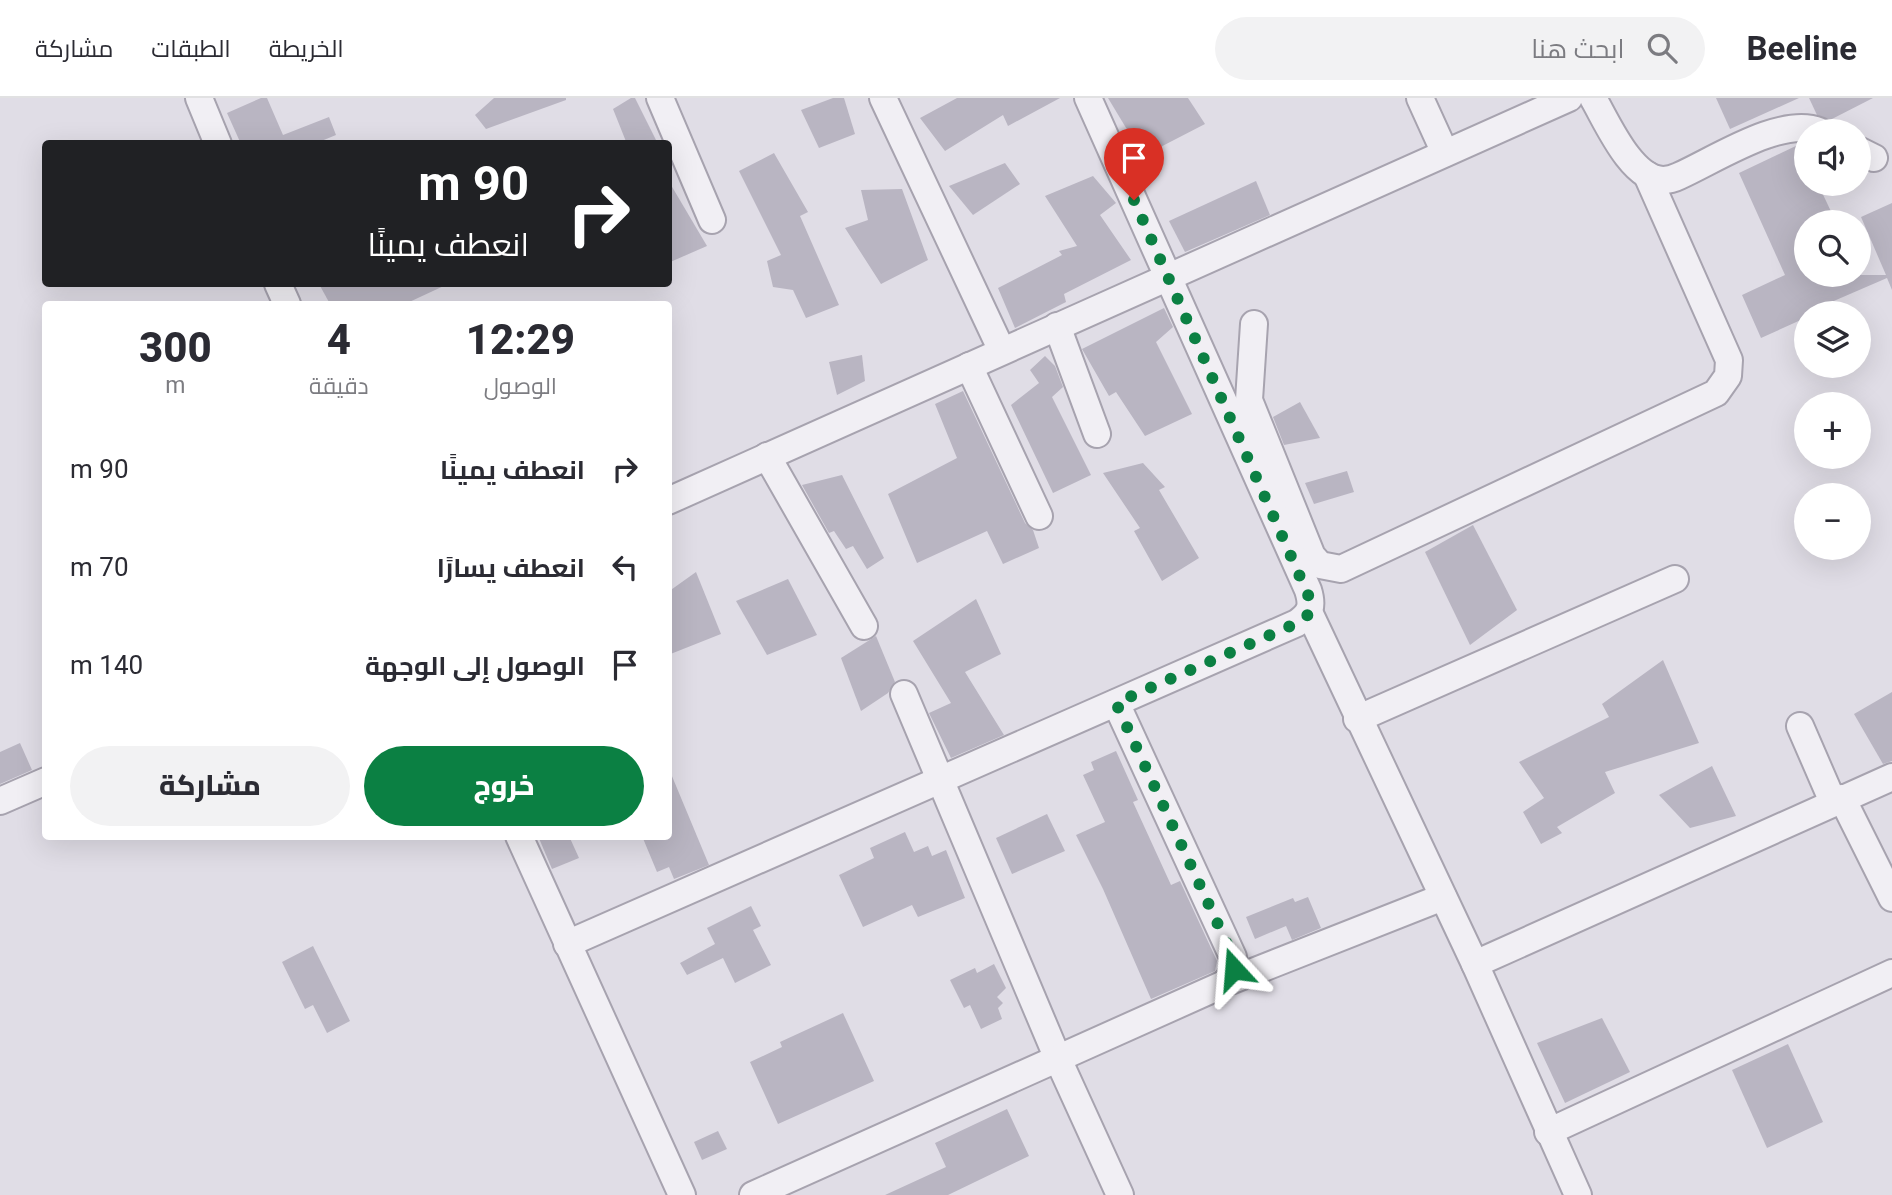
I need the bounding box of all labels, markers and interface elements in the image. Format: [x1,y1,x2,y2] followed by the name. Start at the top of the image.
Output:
[1215,17,1705,80] search box
[1643,29,1681,67] icon: search
[1747,29,1857,68] text: Beeline
[1531,34,1625,64] text: ابحث هنا
[35,35,113,63] text: مشاركة
[151,35,231,63] text: الطبقات
[269,35,344,63] text: الخريطة
[1794,119,1871,560] map controls
[1794,119,1871,196] button: sound
[1104,128,1164,200] pin
[1115,139,1153,177] icon: arrive
[418,155,529,212] text: 90 m
[553,168,644,259] icon: right
[1794,210,1871,287] button: search
[367,226,529,264] text: انعطف يمينًا
[1794,301,1871,378] button: layers
[327,315,351,364] text: 4
[466,315,575,364] text: 12:29
[139,323,212,372] text: 300
[165,372,186,399] text: m
[309,373,369,400] text: دقيقة
[484,373,557,400] text: الوصول
[1794,392,1871,469] button: +
[606,450,644,488] icon: right
[70,454,129,484] text: 90 m
[440,455,585,485] text: انعطف يمينًا
[1794,483,1871,560] button: −
[606,548,644,586] icon: left
[70,552,129,582] text: 70 m
[437,553,585,583] text: انعطف يسارًا
[606,646,644,684] icon: arrive
[70,650,143,680] text: 140 m
[365,651,585,681] text: الوصول إلى الوجهة
[70,746,350,826] button: مشاركة
[364,746,644,826] button: خروج
[1197,932,1271,1006] position arrow

